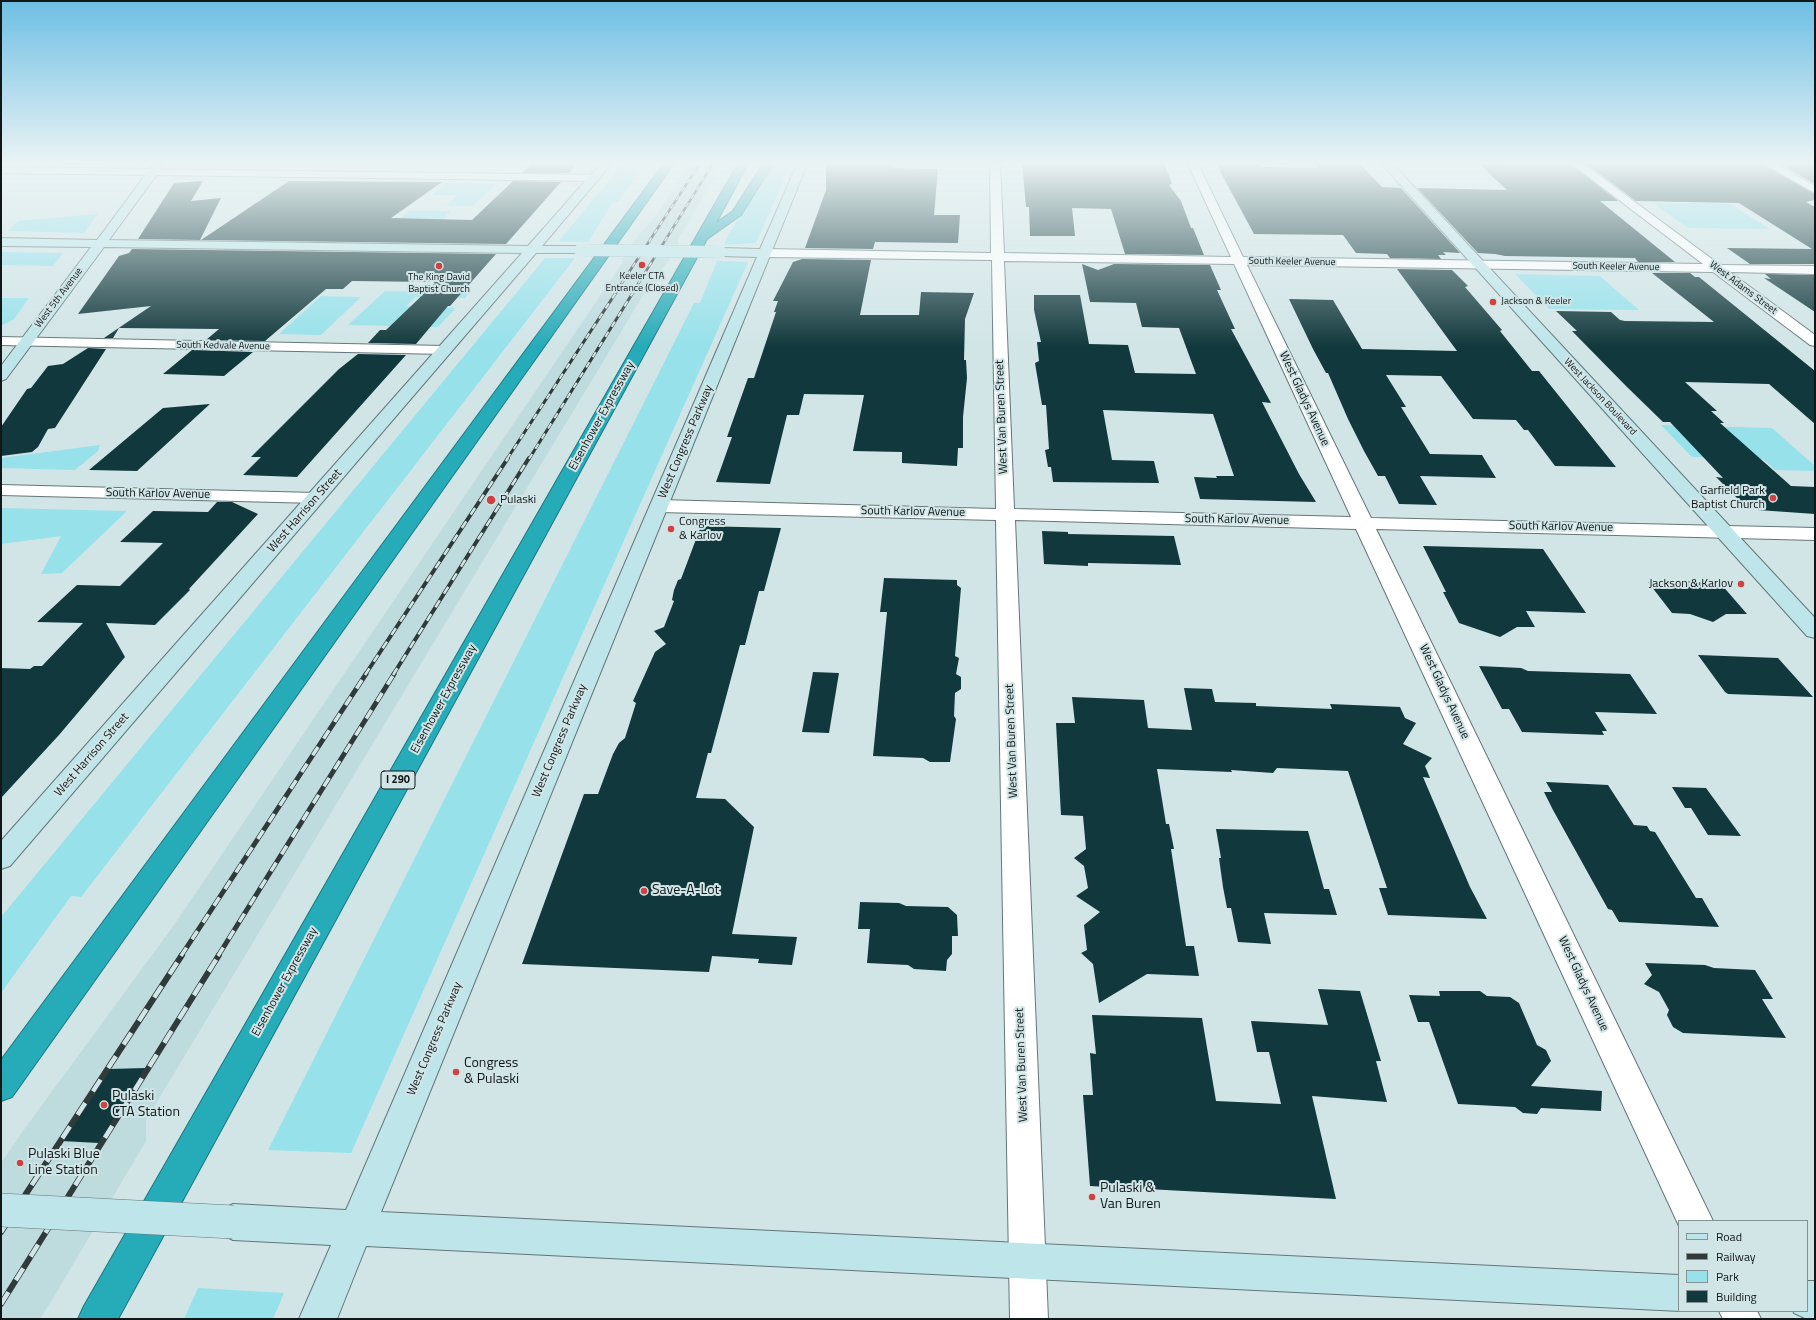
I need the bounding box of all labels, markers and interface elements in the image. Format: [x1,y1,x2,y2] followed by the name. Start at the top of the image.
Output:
[1248,255,1336,269] street label: South Keeler Avenue
[1707,259,1779,317] street label: West Adams Street
[637,260,647,270] marker: Keeler CTA Entrance (Closed)
[1572,260,1660,274] street label: South Keeler Avenue
[434,261,444,271] marker: The King David Baptist Church
[33,266,85,330] street label: West 5th Avenue
[606,271,678,294] place label: Keeler CTA Entrance (Closed)
[408,272,470,296] place label: The King David Baptist Church
[1501,296,1571,308] place label: Jackson & Keeler
[1488,297,1498,307] marker: Jackson & Keeler
[176,339,270,353] street label: South Kedvale Avenue
[1276,349,1332,449] street label: West Gladys Avenue
[1561,356,1639,438] street label: West Jackson Boulevard
[566,359,638,473] street label: Eisenhower Expressway
[993,360,1011,474] street label: West Van Buren Street
[656,383,716,501] street label: West Congress Parkway
[265,466,345,556] street label: West Harrison Street
[1691,484,1765,512] place label: Garfield Park Baptist Church
[106,486,210,502] street label: South Karlov Avenue
[500,493,536,507] place label: Pulaski
[1768,493,1778,503] marker: Garfield Park Baptist Church
[485,494,497,506] marker: Pulaski
[861,504,965,520] street label: South Karlov Avenue
[1185,512,1289,528] street label: South Karlov Avenue
[679,515,726,543] place label: Congress & Karlov
[1509,519,1613,535] street label: South Karlov Avenue
[666,524,676,534] marker: Congress & Karlov
[1649,577,1733,591] place label: Jackson & Karlov
[1736,579,1746,589] marker: Jackson & Karlov
[408,642,480,756] street label: Eisenhower Expressway
[1416,642,1472,742] street label: West Gladys Avenue
[530,682,590,800] street label: West Congress Parkway
[1003,684,1021,798] street label: West Van Buren Street
[52,710,132,800] street label: West Harrison Street
[381,771,415,789] road number: I 290
[652,883,719,899] place label: Save-A-Lot
[639,886,649,896] marker: Save-A-Lot
[249,925,321,1039] street label: Eisenhower Expressway
[1555,934,1611,1034] street label: West Gladys Avenue
[405,980,465,1098] street label: West Congress Parkway
[1013,1008,1031,1122] street label: West Van Buren Street
[464,1056,519,1088] place label: Congress & Pulaski
[451,1067,461,1077] marker: Congress & Pulaski
[112,1089,180,1122] place label: Pulaski CTA Station
[99,1100,109,1110] marker: Pulaski CTA Station
[28,1147,100,1180] place label: Pulaski Blue Line Station
[15,1158,25,1168] marker: Pulaski Blue Line Station
[1100,1181,1161,1214] place label: Pulaski & Van Buren
[1087,1192,1097,1202] marker: Pulaski & Van Buren
[1678,1220,1808,1312] legend
[1716,1227,1742,1246] text: Road
[1716,1247,1756,1266] text: Railway
[1716,1267,1739,1286] text: Park
[1716,1287,1757,1306] text: Building

